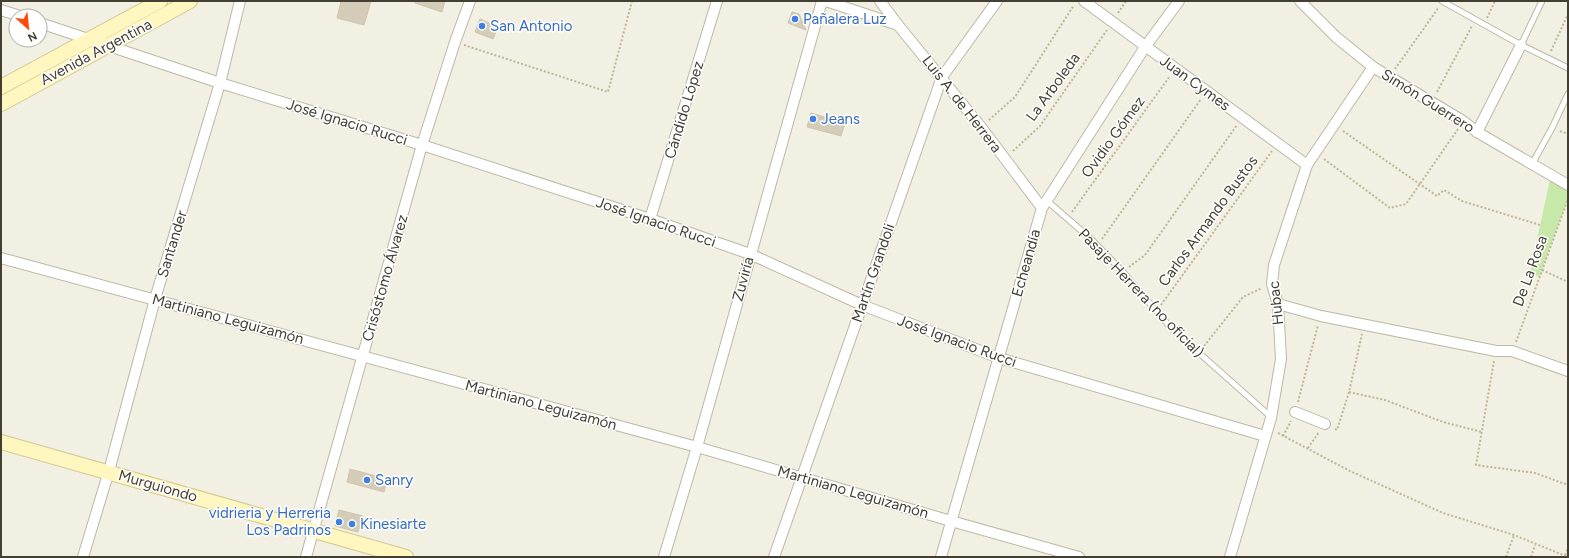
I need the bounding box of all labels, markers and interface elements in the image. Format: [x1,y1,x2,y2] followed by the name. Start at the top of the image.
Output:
[8,8,48,48] north arrow
[803,10,887,28] place label: Pañalera Luz
[790,14,800,24] marker: Pañalera Luz
[37,15,155,89] street label: Avenida Argentina
[490,17,573,35] place label: San Antonio
[477,21,487,31] marker: San Antonio
[26,29,39,44] text: N
[1022,49,1084,125] street label: La Arboleda
[1156,51,1234,115] street label: Juan Cymes
[918,52,1006,156] street label: Luis A. de Herrera
[661,59,707,161] street label: Cándido López
[1378,65,1478,137] street label: Simón Guerrero
[1077,93,1149,181] street label: Ovidio Gómez
[284,95,410,149] street label: José Ignacio Rucci
[821,110,860,128] place label: Jeans
[808,114,818,124] marker: Jeans
[1154,152,1262,290] street label: Carlos Armando Bustos
[594,193,718,251] street label: José Ignacio Rucci
[153,208,191,280] street label: Santander
[358,213,412,343] street label: Crisóstomo Álvarez
[848,221,898,325] street label: Martín Grandoli
[1075,225,1207,361] street label: Pasaje Herrera (no oficial)
[1008,227,1044,299] street label: Echeandía
[1509,233,1551,309] street label: De La Rosa
[728,255,758,303] street label: Zuviría
[1265,280,1287,326] street label: Hubac
[150,290,306,348] street label: Martiniano Leguizamón
[895,311,1019,371] street label: José Ignacio Rucci
[463,376,619,434] street label: Martiniano Leguizamón
[775,462,931,522] street label: Martiniano Leguizamón
[116,466,200,506] street label: Murguiondo
[375,471,413,489] place label: Sanry
[362,475,372,485] marker: Sanry
[209,504,331,539] place label: vidrieria y Herreria Los Padrinos
[360,515,426,533] place label: Kinesiarte
[334,517,344,527] marker: vidrieria y Herreria Los Padrinos
[347,519,357,529] marker: Kinesiarte

